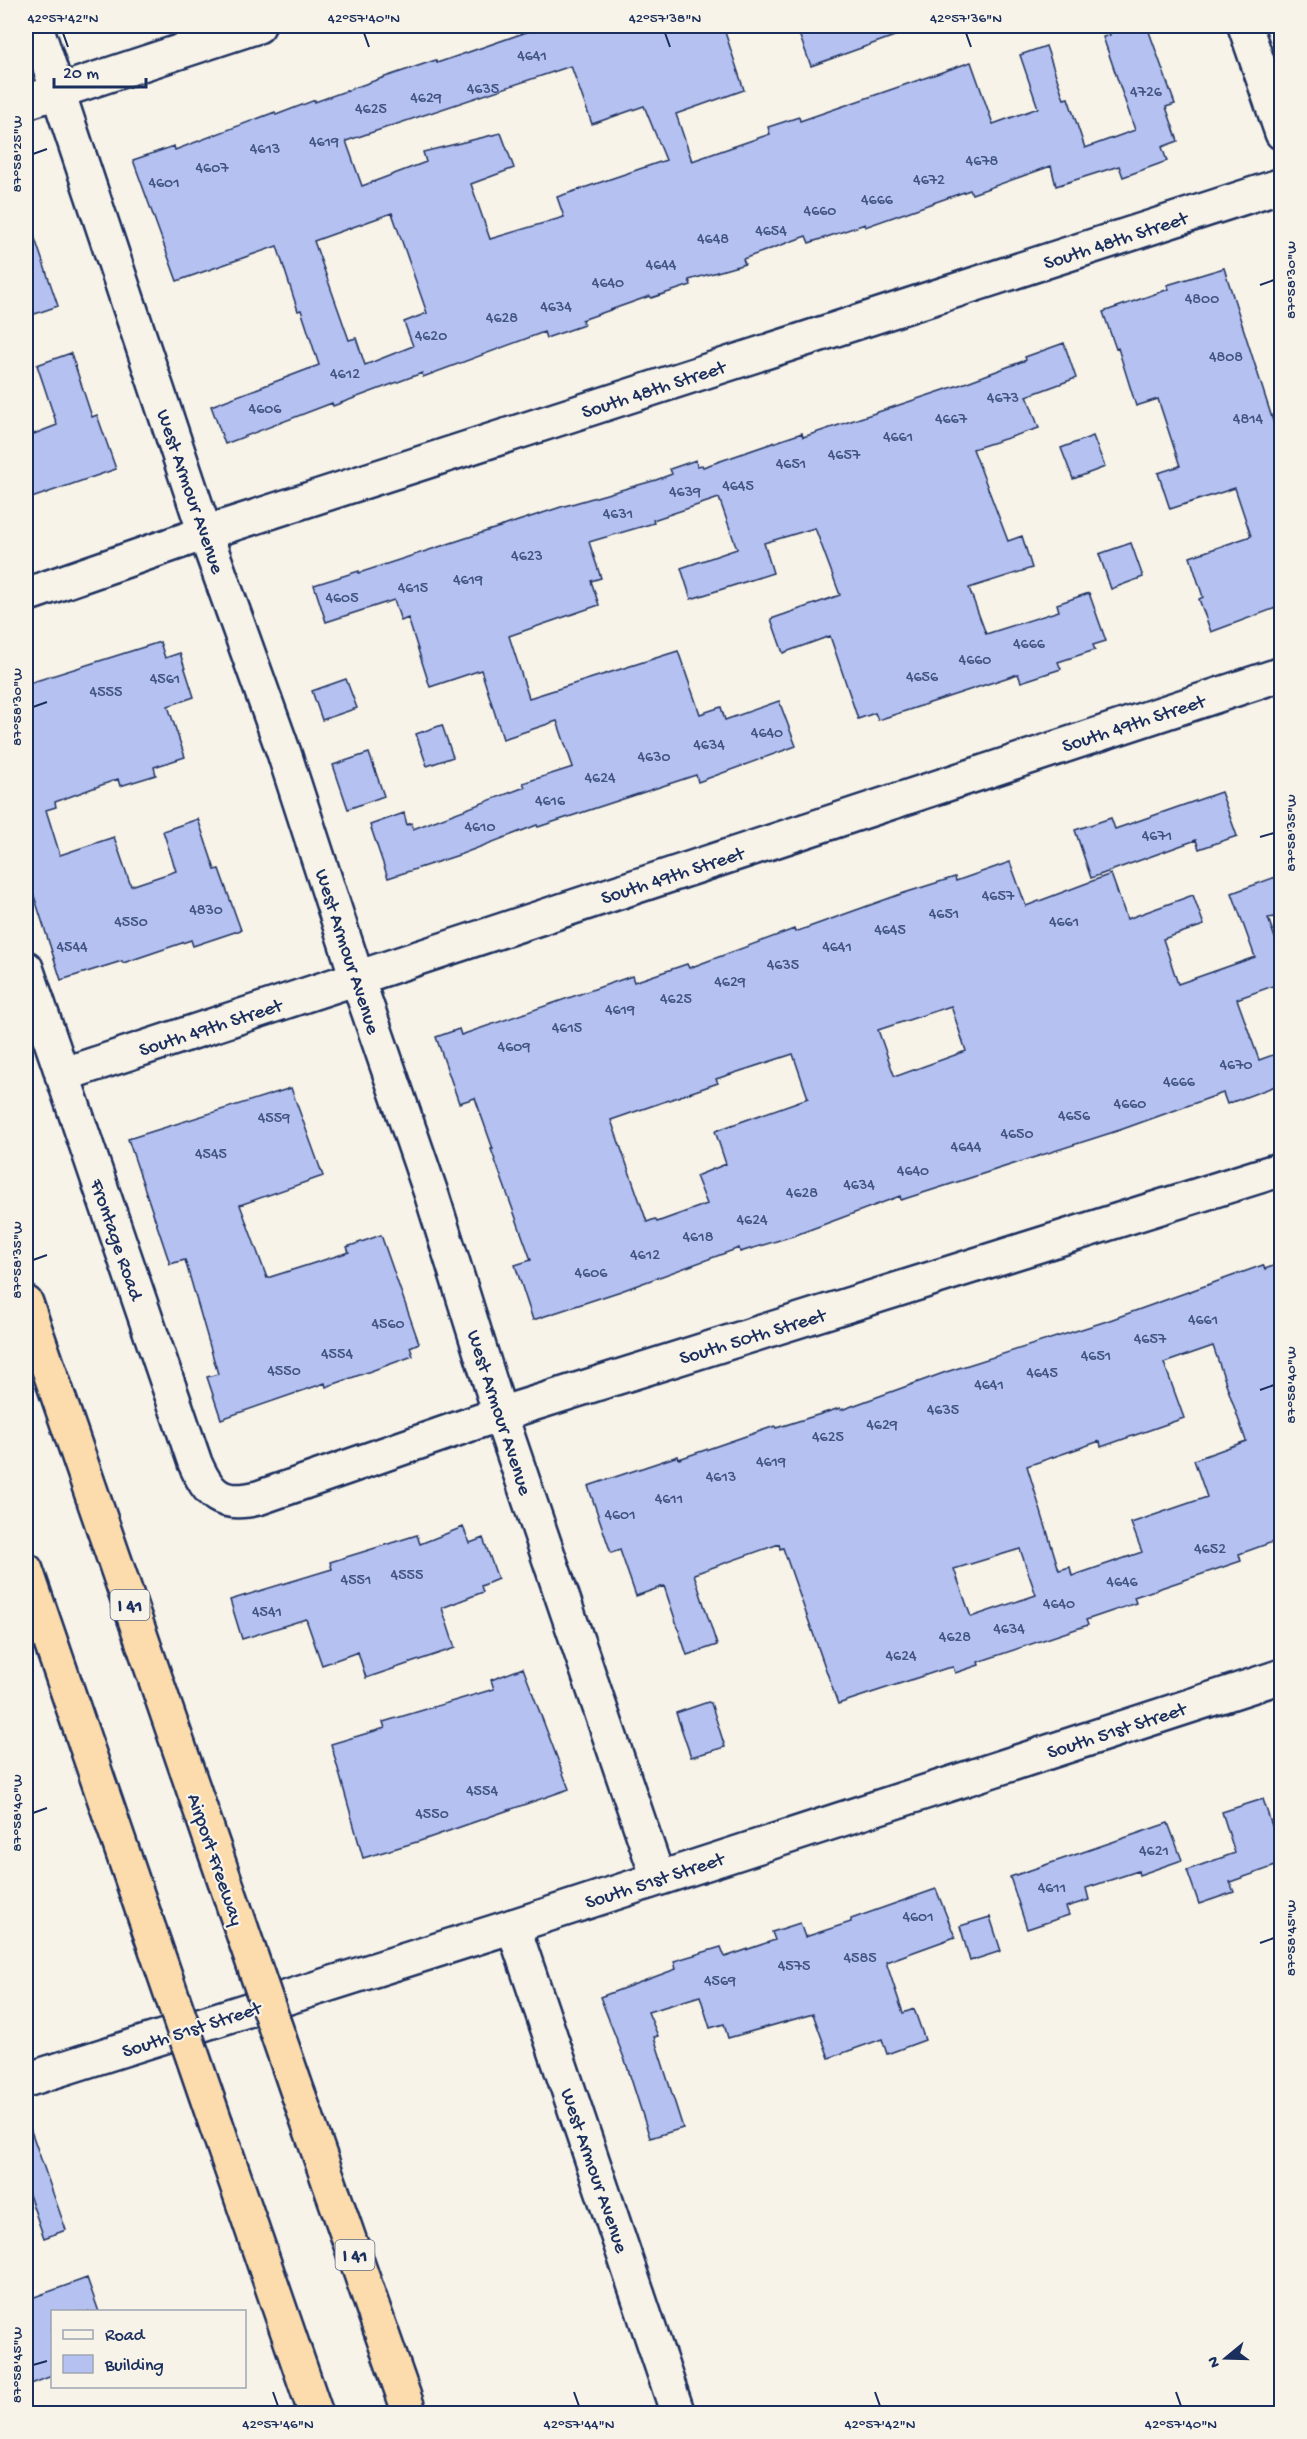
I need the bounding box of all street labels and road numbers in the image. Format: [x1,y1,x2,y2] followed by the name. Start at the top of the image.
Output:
[1041,208,1193,276] street label: South 48th Street
[579,357,731,425] street label: South 48th Street
[150,407,228,578] street label: West Armour Avenue
[1060,691,1210,759] street label: South 49th Street
[599,843,749,911] street label: South 49th Street
[308,867,383,1038] street label: West Armour Avenue
[137,995,287,1063] street label: South 49th Street
[83,1176,147,1306] street label: Frontage Road
[677,1305,831,1371] street label: South 50th Street
[460,1328,535,1499] street label: West Armour Avenue
[110,1590,150,1620] road number: I 41
[1045,1698,1191,1766] street label: South 51st Street
[180,1791,247,1929] street label: Airport Freeway
[583,1848,729,1916] street label: South 51st Street
[120,1997,266,2065] street label: South 51st Street
[554,2086,632,2257] street label: West Armour Avenue
[336,2240,374,2270] road number: I 41

